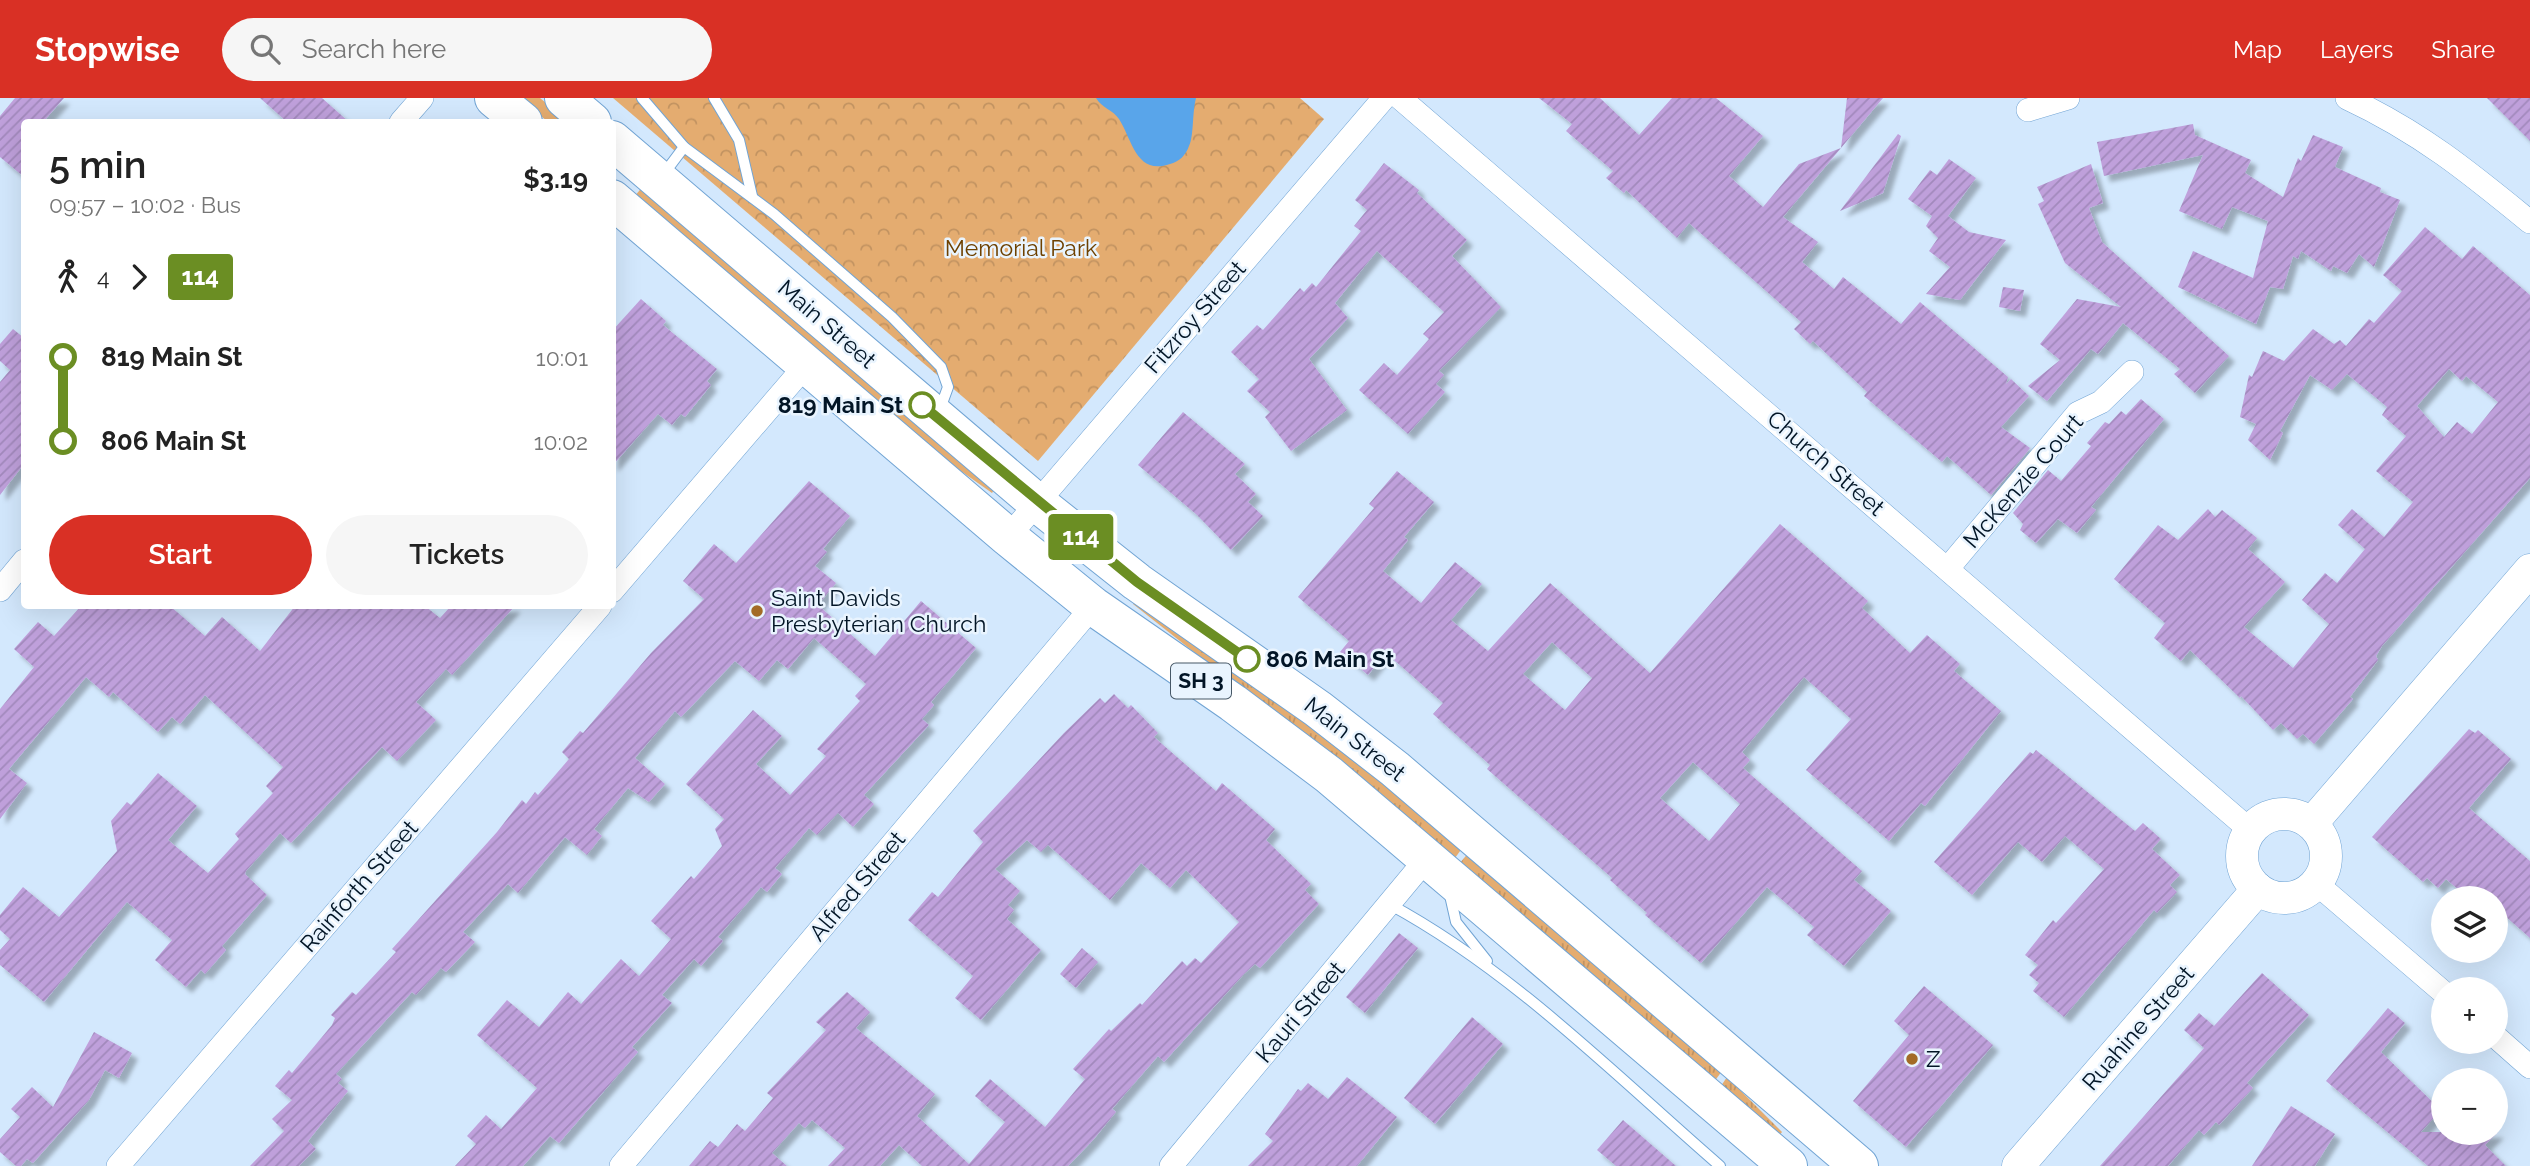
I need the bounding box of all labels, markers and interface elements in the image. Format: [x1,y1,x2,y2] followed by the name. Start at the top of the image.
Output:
[222,18,712,81] search box
[35,30,180,69] text: Stopwise
[246,30,284,68] icon: search
[302,34,446,64] text: Search here
[2233,35,2282,64] text: Map
[2320,35,2393,64] text: Layers
[2431,35,2495,64] text: Share
[49,142,146,187] text: 5 min
[523,164,588,194] text: $3.19
[49,191,241,218] text: 09:57 – 10:02 · Bus
[945,234,1097,261] park label: Memorial Park
[1139,255,1251,378] street label: Fitzroy Street
[49,258,87,296] icon: walk
[120,258,158,296] icon: forward
[182,262,219,291] text: 114
[97,263,110,290] text: 4
[773,274,882,374] street label: Main Street
[101,342,243,372] text: 819 Main St
[536,344,588,371] text: 10:01
[778,391,903,418] place label: 819 Main St
[909,392,935,418] marker: 819 Main St
[1762,404,1891,521] street label: Church Street
[1957,408,2088,553] street label: McKenzie Court
[101,426,246,456] text: 806 Main St
[534,428,588,455] text: 10:02
[1041,514,1121,560] line badge: 114
[49,515,312,595] button: Start
[326,515,588,595] button: Tickets
[1062,522,1100,551] text: 114
[771,584,986,637] place label: Saint Davids Presbyterian Church
[749,603,765,619] marker: Saint Davids Presbyterian Church
[1266,645,1395,672] place label: 806 Main St
[1234,646,1260,672] marker: 806 Main St
[1171,664,1231,698] road number: SH 3
[1299,691,1411,787] street label: Main Street
[294,814,423,957] street label: Rainforth Street
[803,825,910,946] street label: Alfred Street
[2431,886,2508,1145] map controls
[2431,886,2508,963] button: layers
[1250,955,1350,1068] street label: Kauri Street
[2076,960,2199,1095] street label: Ruahine Street
[2431,977,2508,1054] button: +
[1926,1045,1940,1072] place label: Z
[1904,1051,1920,1067] marker: Z
[2431,1068,2508,1145] button: −

